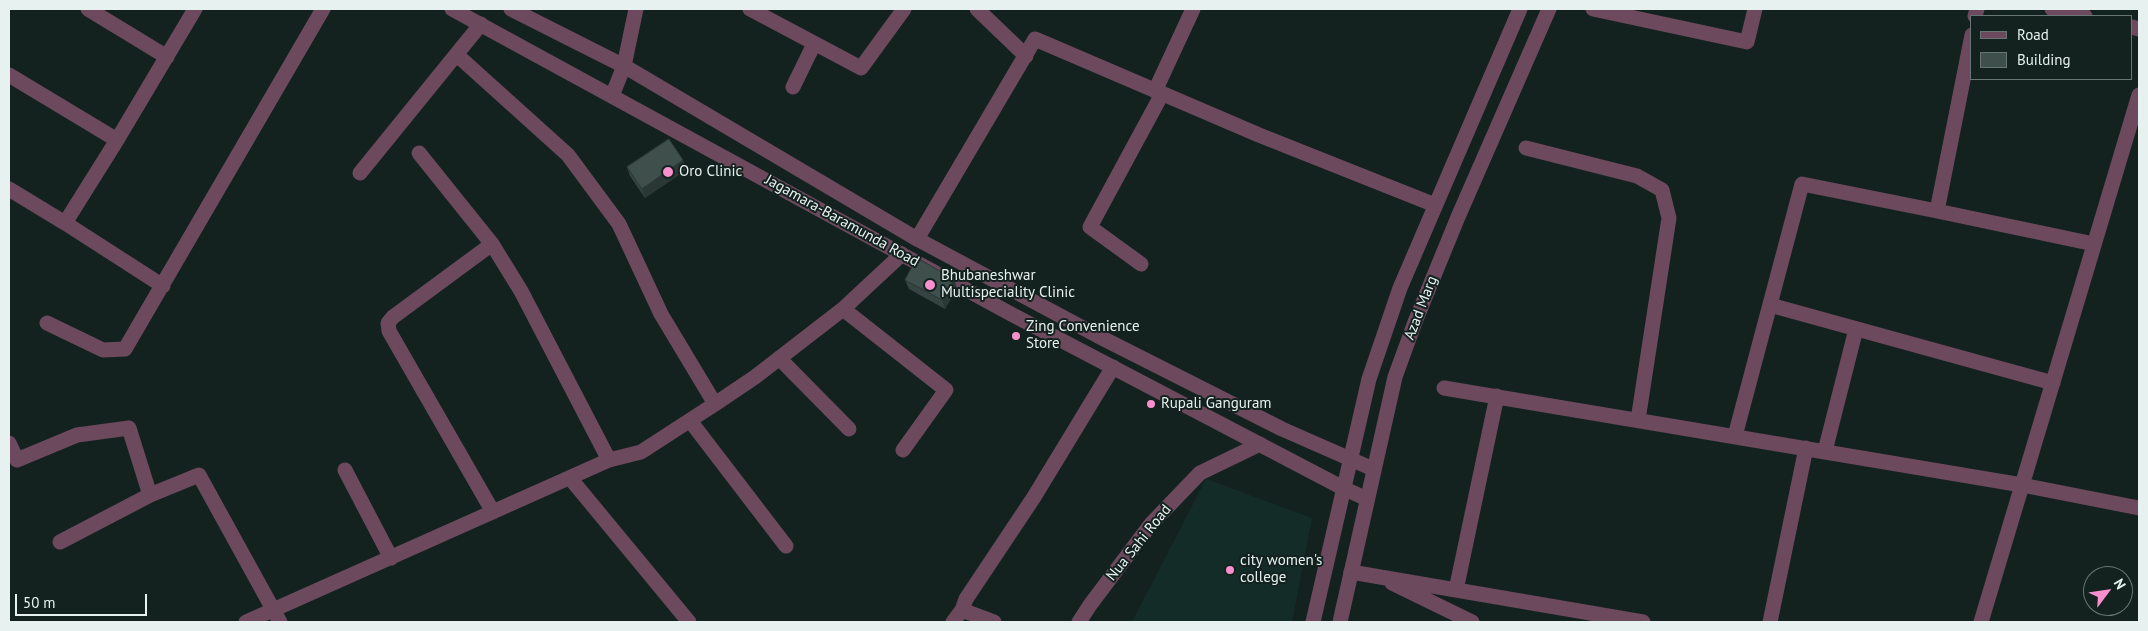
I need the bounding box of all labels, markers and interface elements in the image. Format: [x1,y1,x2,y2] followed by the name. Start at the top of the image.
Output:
[1970,15,2133,80] legend
[2017,25,2049,44] text: Road
[2017,50,2071,69] text: Building
[679,163,742,181] place label: Oro Clinic
[661,165,675,179] marker: Oro Clinic
[762,171,922,271] street label: Jagamara-Baramunda Road
[941,267,1075,302] place label: Bhubaneshwar Multispeciality Clinic
[1401,273,1441,343] street label: Azad Marg
[923,278,937,292] marker: Bhubaneshwar Multispeciality Clinic
[1026,318,1140,353] place label: Zing Convenience Store
[1010,330,1022,342] marker: Zing Convenience Store
[1161,395,1272,413] place label: Rupali Ganguram
[1145,398,1157,410] marker: Rupali Ganguram
[1103,501,1175,585] street label: Nua Sahi Road
[1240,552,1322,587] place label: city women's college
[1224,564,1236,576] marker: city women's college
[2083,566,2133,616] north arrow
[2110,575,2130,592] text: N
[18,584,150,616] scale bar
[23,593,56,612] text: 50 m

